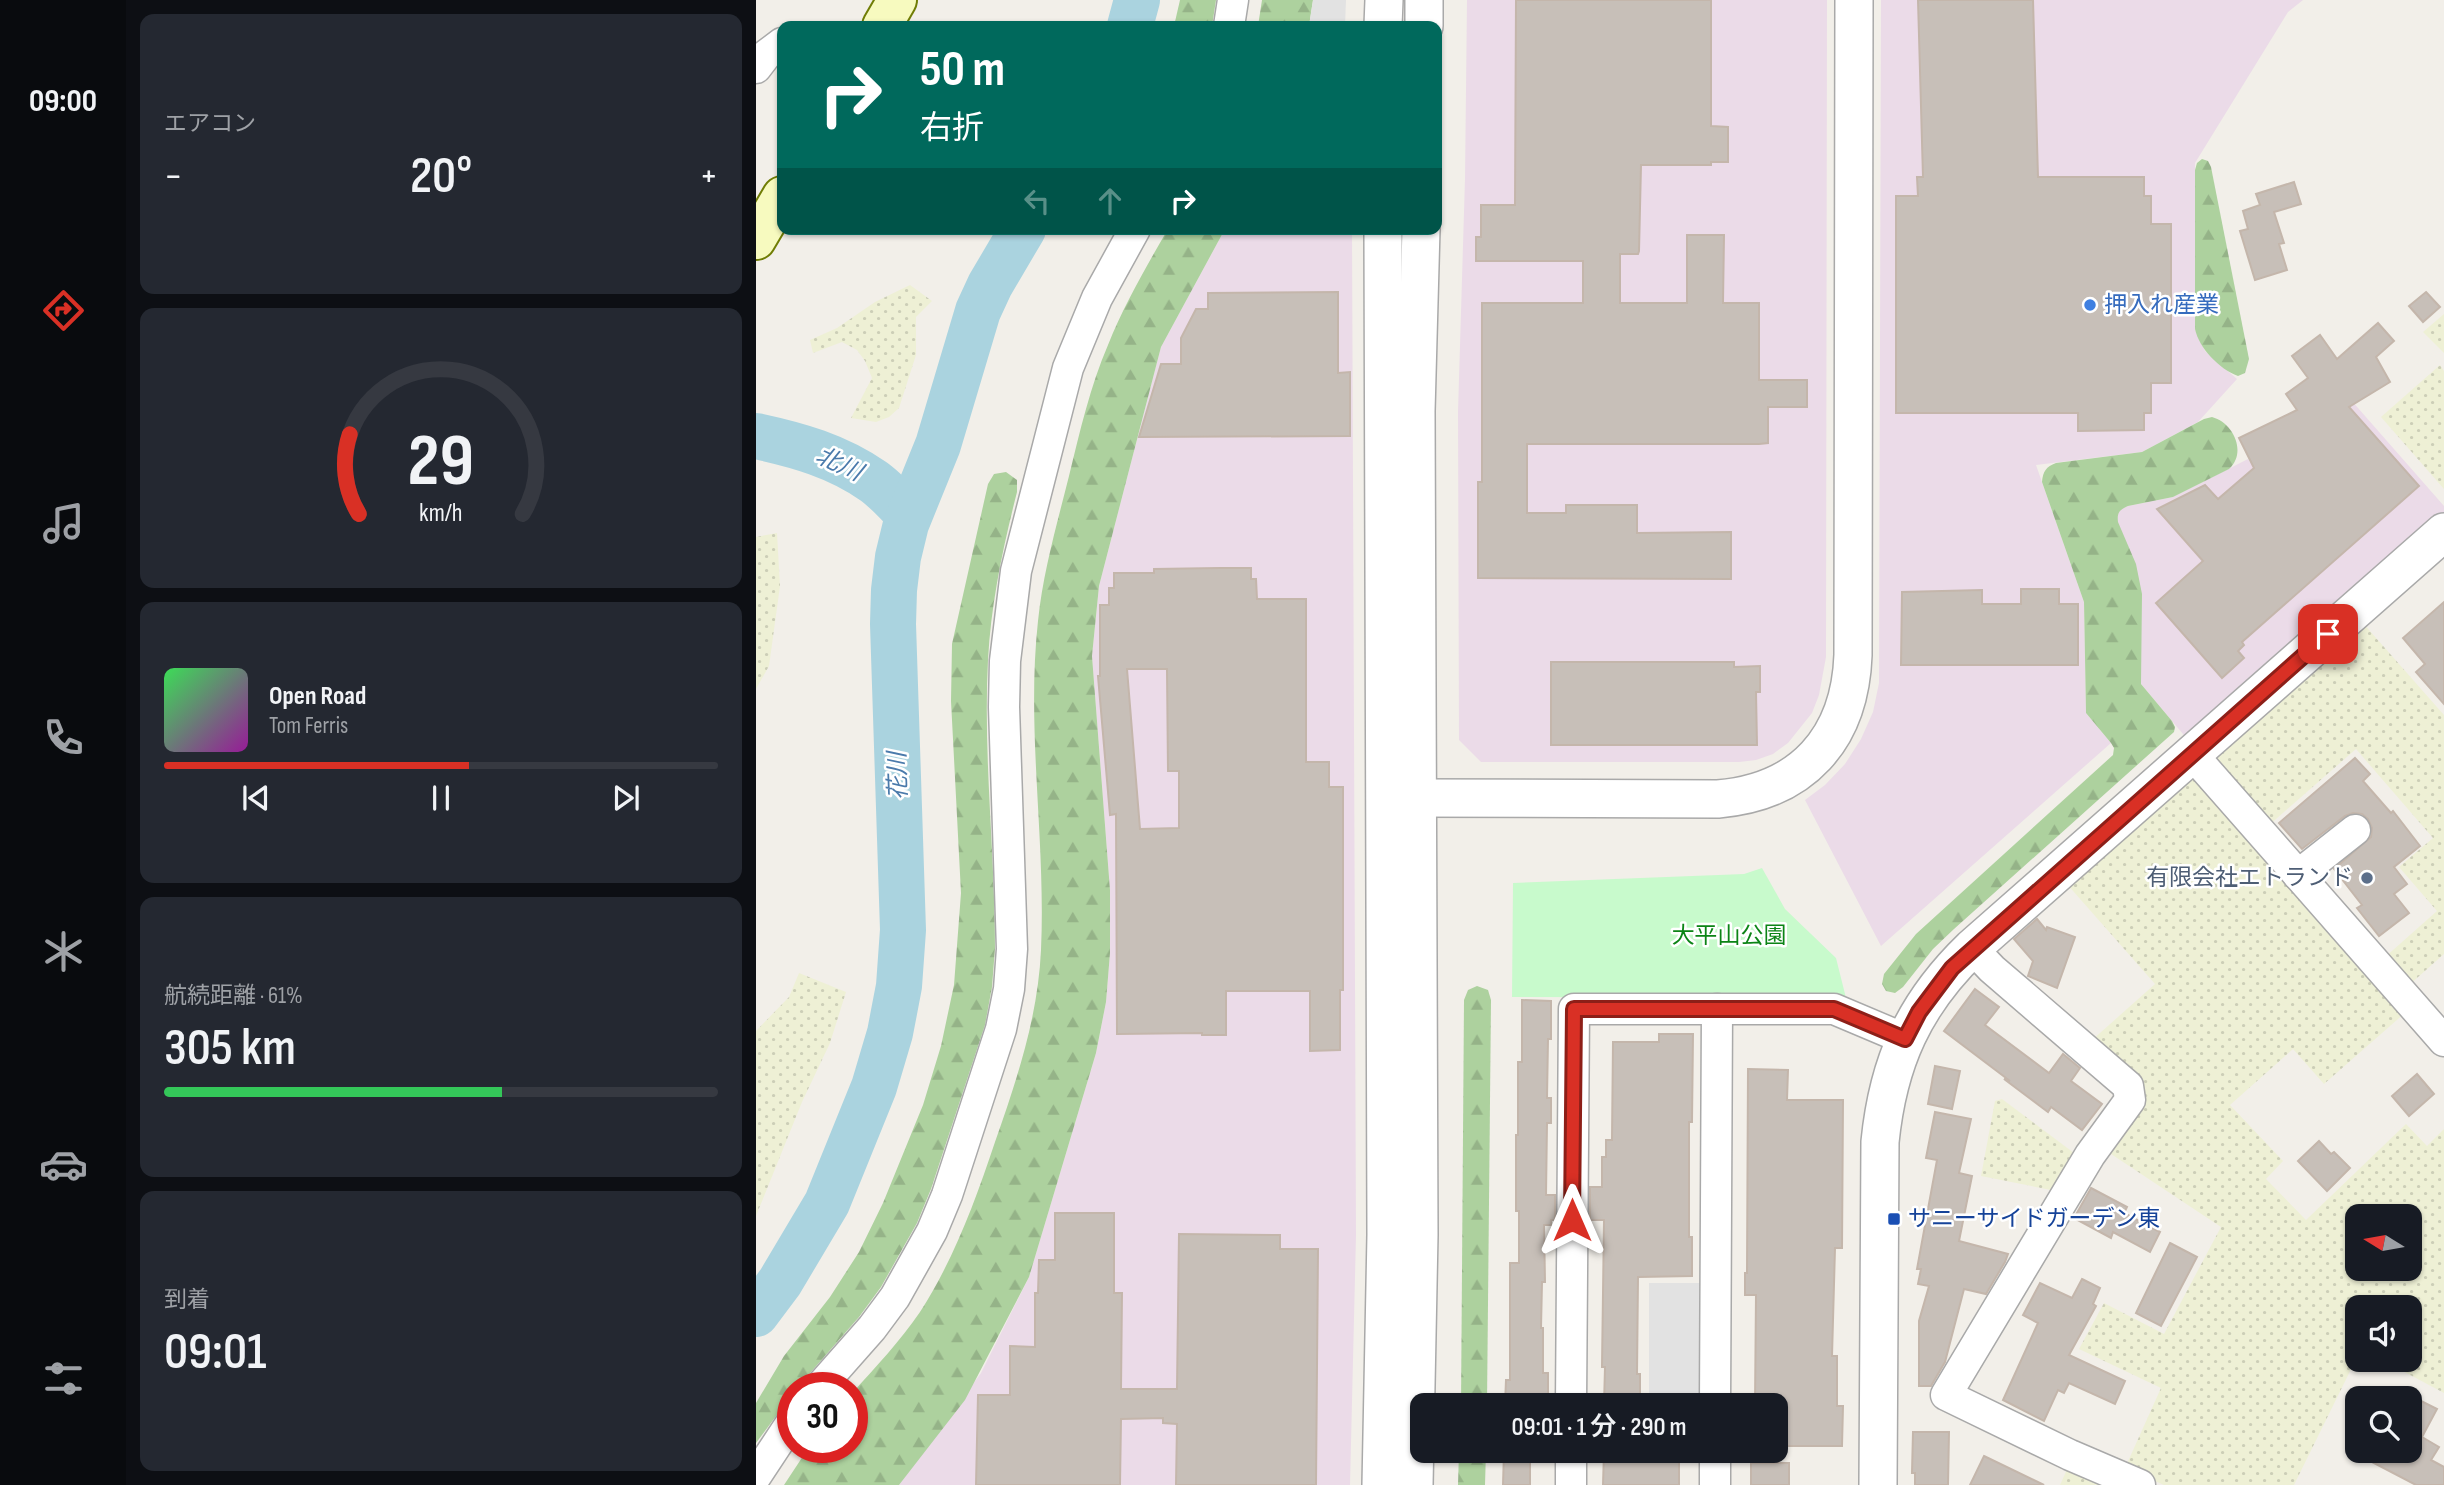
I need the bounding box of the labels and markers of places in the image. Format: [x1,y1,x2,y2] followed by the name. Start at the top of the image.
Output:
[2104,291,2219,319] place label: 押入れ産業
[2082,297,2098,313] marker: 押入れ産業
[2298,604,2358,664] pin
[2146,864,2353,892] place label: 有限会社エトランド
[2359,870,2375,886] marker: 有限会社エトランド
[1908,1205,2161,1233] place label: サニーサイドガーデン東
[1886,1211,1902,1227] marker: サニーサイドガーデン東

